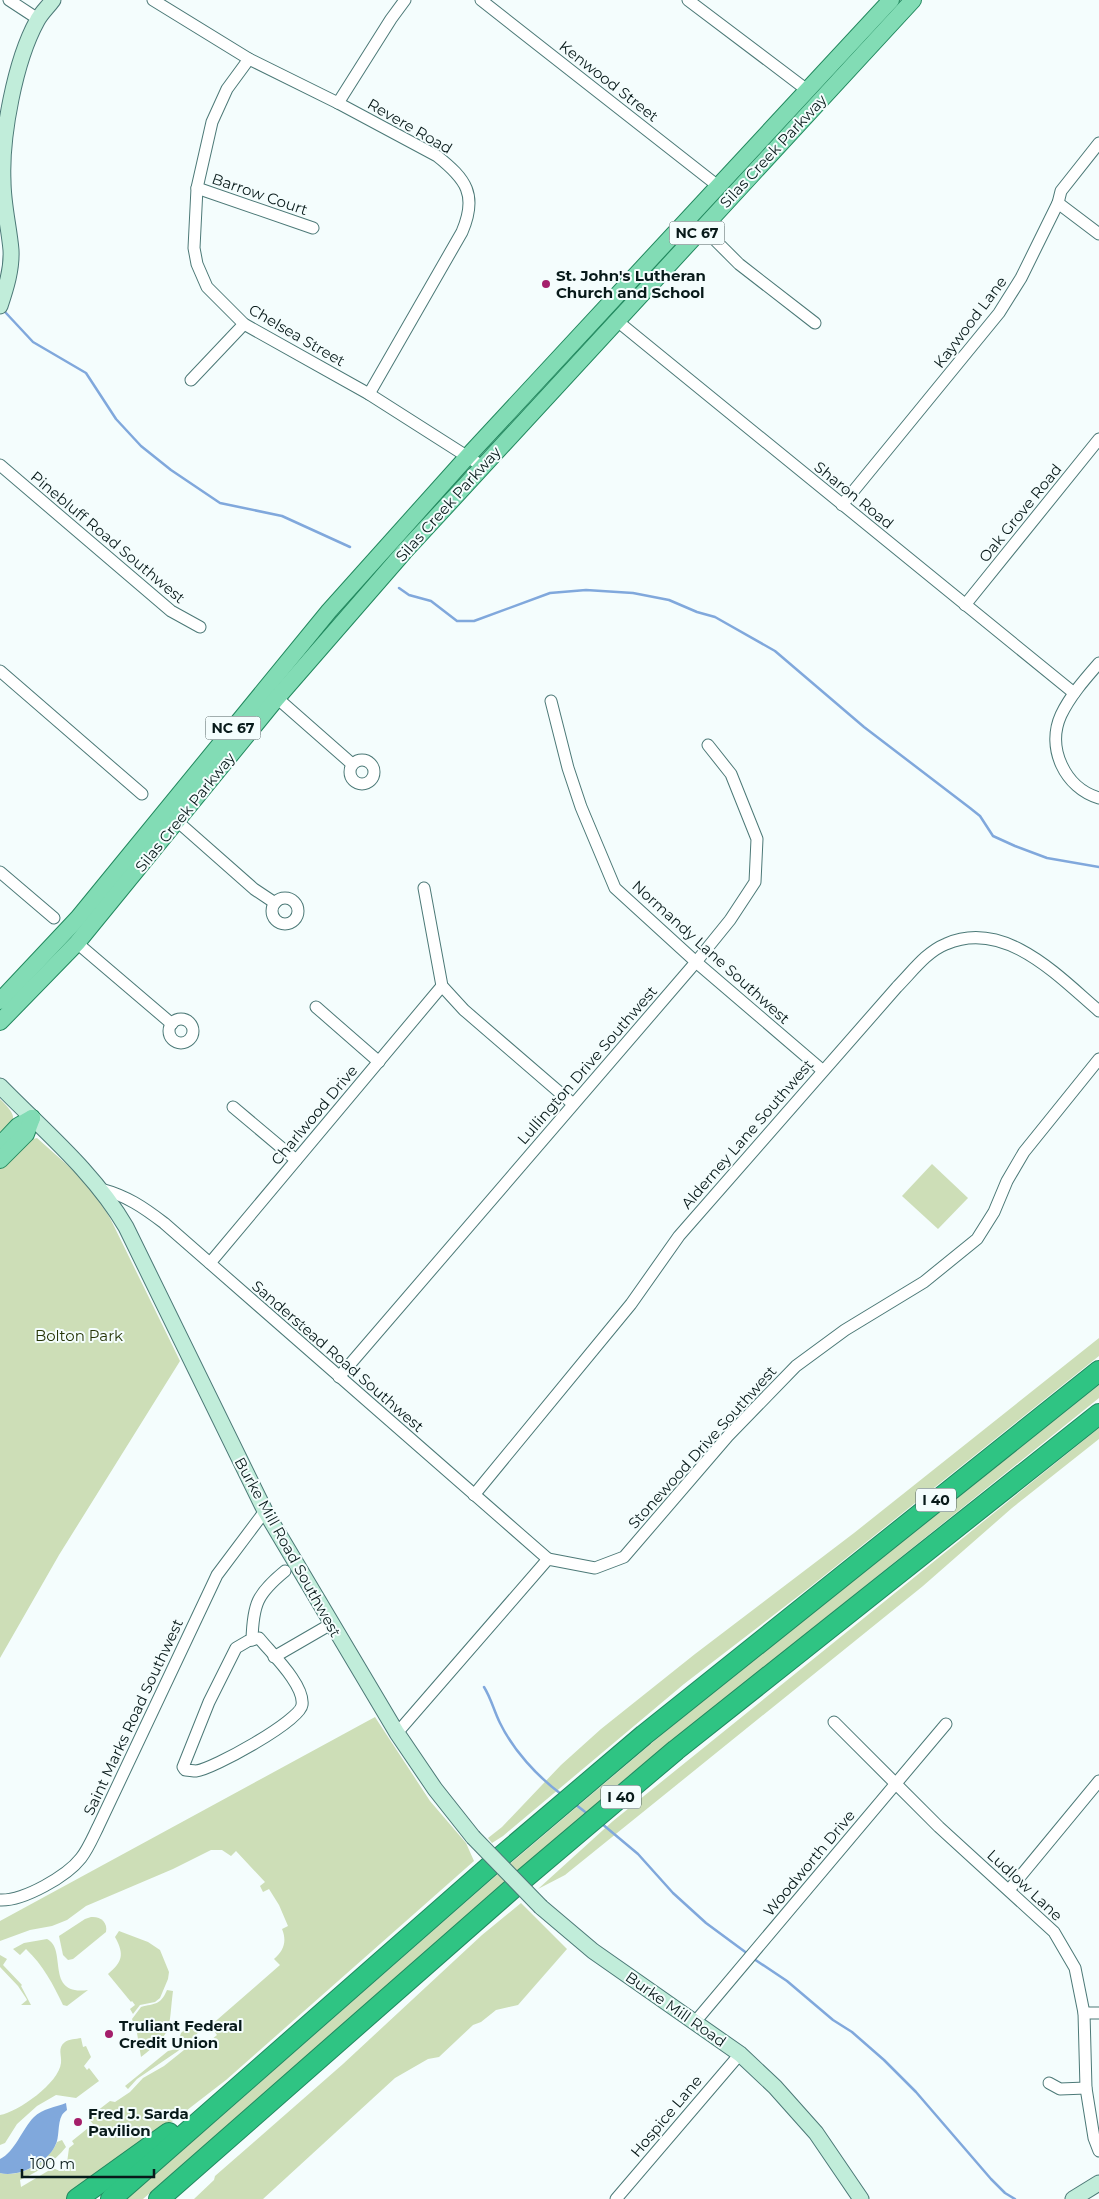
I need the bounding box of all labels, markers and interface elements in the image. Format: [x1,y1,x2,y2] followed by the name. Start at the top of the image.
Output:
[556,36,662,126] street label: Kenwood Street
[715,90,831,212] street label: Silas Creek Parkway
[364,94,456,158] street label: Revere Road
[209,169,311,219] street label: Barrow Court
[670,222,724,244] road number: NC 67
[556,266,706,302] place label: St. John's Lutheran Church and School
[929,272,1011,372] street label: Kaywood Lane
[540,278,552,290] marker: St. John's Lutheran Church and School
[245,300,349,370] street label: Chelsea Street
[391,442,505,565] street label: Silas Creek Parkway
[810,457,898,533] street label: Sharon Road
[975,460,1065,566] street label: Oak Grove Road
[27,467,189,607] street label: Pinebluff Road Southwest
[206,716,260,740] road number: NC 67
[131,748,240,876] street label: Silas Creek Parkway
[628,876,794,1028] street label: Normandy Lane Southwest
[513,982,661,1148] street label: Lullington Drive Southwest
[677,1055,817,1213] street label: Alderney Lane Southwest
[267,1061,361,1169] street label: Charlwood Drive
[248,1276,428,1436] street label: Sanderstead Road Southwest
[35,1326,123,1345] park label: Bolton Park
[624,1362,780,1532] street label: Stonewood Drive Southwest
[231,1454,345,1640] street label: Burke Mill Road Southwest
[916,1488,956,1512] road number: I 40
[79,1616,187,1818] street label: Saint Marks Road Southwest
[601,1785,641,1808] road number: I 40
[759,1806,859,1920] street label: Woodworth Drive
[983,1845,1067,1925] street label: Ludlow Lane
[622,1967,730,2051] street label: Burke Mill Road
[119,2016,243,2052] place label: Truliant Federal Credit Union
[103,2028,115,2040] marker: Truliant Federal Credit Union
[626,2071,706,2161] street label: Hospice Lane
[88,2104,189,2140] place label: Fred J. Sarda Pavilion
[72,2116,84,2128] marker: Fred J. Sarda Pavilion
[22,2146,155,2178] scale bar
[30,2154,75,2173] text: 100 m

